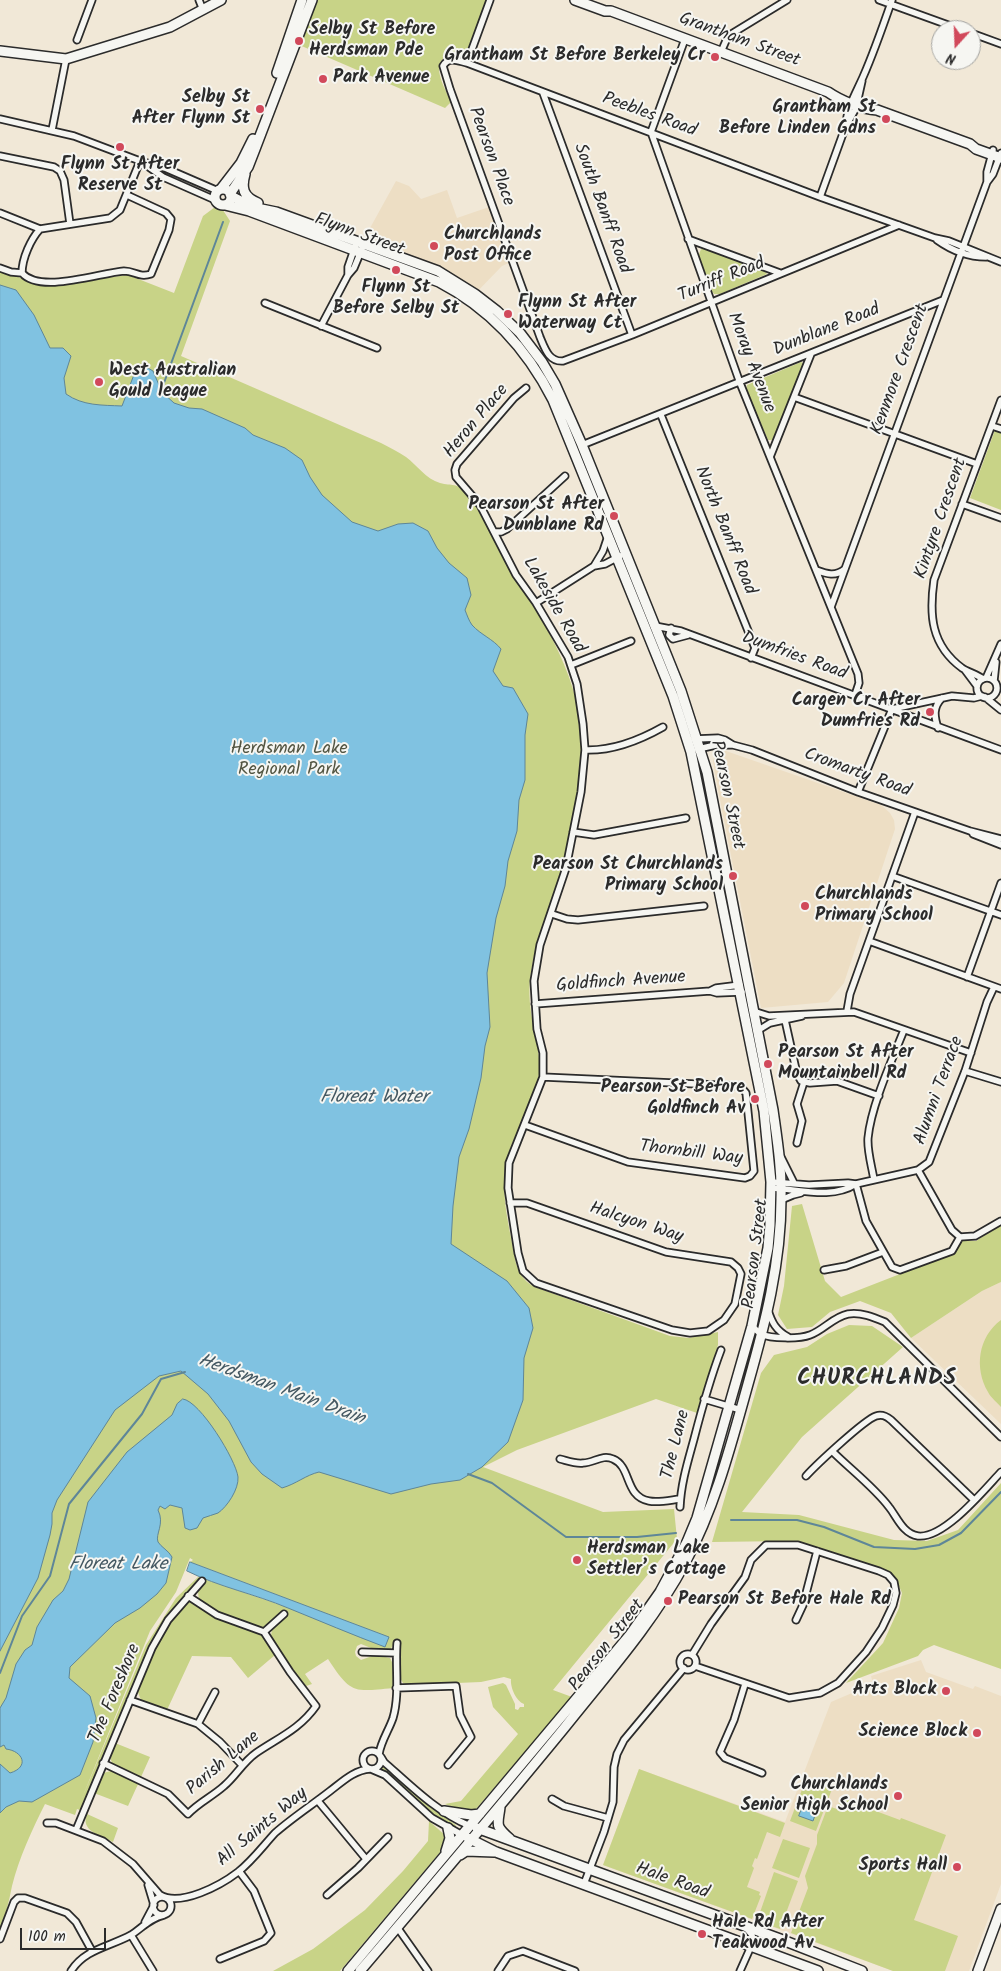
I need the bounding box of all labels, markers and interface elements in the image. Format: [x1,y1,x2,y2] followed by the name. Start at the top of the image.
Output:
[676,9,802,73] street label: Grantham Street
[309,20,435,62] place label: Selby St Before Herdsman Pde
[931,20,981,70] north arrow
[293,35,305,47] marker: Selby St Before Herdsman Pde
[445,46,705,68] place label: Grantham St Before Berkeley Cr
[943,46,959,70] text: N
[709,51,721,63] marker: Grantham St Before Berkeley Cr
[333,68,430,90] place label: Park Avenue
[317,73,329,85] marker: Park Avenue
[132,88,250,130] place label: Selby St After Flynn St
[599,89,699,143] street label: Peebles Road
[719,98,876,140] place label: Grantham St Before Linden Gdns
[254,103,266,115] marker: Selby St After Flynn St
[462,105,518,209] street label: Pearson Place
[880,113,892,125] marker: Grantham St Before Linden Gdns
[114,141,126,153] marker: Flynn St After Reserve St
[568,141,634,277] street label: South Banff Road
[61,155,179,198] place label: Flynn St After Reserve St
[311,210,407,262] street label: Flynn Street
[444,225,541,268] place label: Churchlands Post Office
[428,240,440,252] marker: Churchlands Post Office
[676,254,768,308] street label: Turriff Road
[390,264,402,276] marker: Flynn St Before Selby St
[333,278,459,320] place label: Flynn St Before Selby St
[518,293,636,336] place label: Flynn St After Waterway Ct
[770,300,884,362] street label: Dunblane Road
[867,302,935,438] street label: Kenmore Crescent
[502,308,514,320] marker: Flynn St After Waterway Ct
[721,310,779,416] street label: Moray Avenue
[109,361,236,404] place label: West Australian Gould league
[93,376,105,388] marker: West Australian Gould league
[440,381,514,463] street label: Heron Place
[911,456,973,582] street label: Kintyre Crescent
[688,464,760,598] street label: North Banff Road
[469,495,604,538] place label: Pearson St After Dunblane Rd
[608,510,620,522] marker: Pearson St After Dunblane Rd
[517,554,589,658] street label: Lakeside Road
[738,628,850,686] street label: Dumfries Road
[792,691,920,734] place label: Cargen Cr After Dumfries Rd
[924,706,936,718] marker: Cargen Cr After Dumfries Rd
[230,739,348,782] park label: Herdsman Lake Regional Park
[704,739,748,851] street label: Pearson Street
[801,745,913,803] street label: Cromarty Road
[533,855,723,898] place label: Pearson St Churchlands Primary School
[727,870,739,882] marker: Pearson St Churchlands Primary School
[815,885,933,928] place label: Churchlands Primary School
[799,900,811,912] marker: Churchlands Primary School
[556,968,686,998] street label: Goldfinch Avenue
[910,1034,970,1148] street label: Alumni Terrace
[778,1043,913,1086] place label: Pearson St After Mountainbell Rd
[762,1058,774,1070] marker: Pearson St After Mountainbell Rd
[601,1078,745,1120] place label: Pearson St Before Goldfinch Av
[320,1088,428,1110] water label: Floreat Water
[749,1093,761,1105] marker: Pearson St Before Goldfinch Av
[638,1137,744,1171] street label: Thornbill Way
[740,1198,774,1310] street label: Pearson Street
[586,1199,686,1249] street label: Halcyon Way
[195,1350,367,1432] water label: Herdsman Main Drain
[796,1367,958,1393] district label: CHURCHLANDS
[658,1408,696,1482] street label: The Lane
[587,1539,726,1582] place label: Herdsman Lake Settler’s Cottage
[571,1554,583,1566] marker: Herdsman Lake Settler’s Cottage
[69,1555,167,1577] water label: Floreat Lake
[678,1590,891,1612] place label: Pearson St Before Hale Rd
[662,1595,674,1607] marker: Pearson St Before Hale Rd
[565,1596,651,1696] street label: Pearson Street
[85,1641,147,1747] street label: The Foreshore
[853,1680,936,1702] place label: Arts Block
[940,1685,952,1697] marker: Arts Block
[858,1722,967,1744] place label: Science Block
[183,1727,265,1801] street label: Parish Lane
[971,1727,983,1739] marker: Science Block
[741,1775,888,1818] place label: Churchlands Senior High School
[213,1784,313,1872] street label: All Saints Way
[892,1790,904,1802] marker: Churchlands Senior High School
[859,1856,947,1878] place label: Sports Hall
[632,1859,712,1905] street label: Hale Road
[951,1861,963,1873] marker: Sports Hall
[712,1913,823,1956] place label: Hale Rd After Teakwood Av
[22,1918,109,1950] scale bar
[28,1925,66,1949] text: 100 m
[696,1928,708,1940] marker: Hale Rd After Teakwood Av

